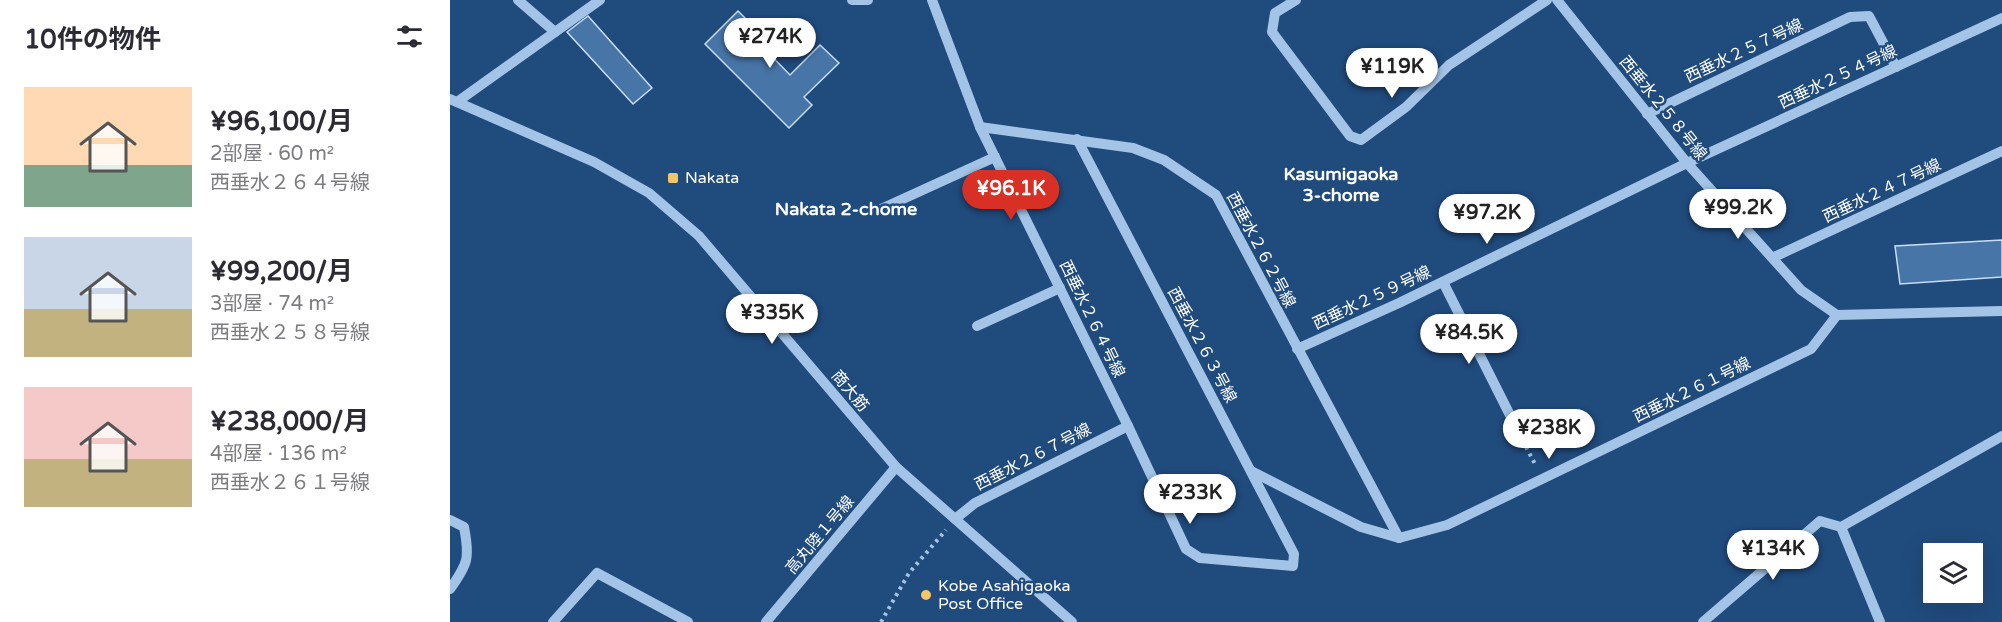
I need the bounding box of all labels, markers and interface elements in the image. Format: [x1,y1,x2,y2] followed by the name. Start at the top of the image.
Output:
[1682,15,1806,87] street label: 西垂水２５７号線
[728,18,812,69] pin: ¥274K
[393,20,426,53] icon: filters
[24,24,161,55] text: 10件の物件
[738,25,802,49] text: ¥274K
[1776,41,1900,113] street label: 西垂水２５４号線
[1350,48,1434,99] pin: ¥119K
[1615,52,1711,164] street label: 西垂水２５８号線
[1360,55,1424,79] text: ¥119K
[210,106,353,137] text: ¥96,100/月
[72,111,144,183] icon: home
[210,142,334,166] text: 2部屋 · 60 m²
[1820,155,1944,227] street label: 西垂水２４７号線
[1284,163,1398,206] district label: Kasumigaoka 3-chome
[685,168,739,188] place label: Nakata
[962,170,1060,221] pin: ¥96.1K
[210,171,370,195] text: 西垂水２６４号線
[666,171,680,185] marker: Nakata
[976,177,1046,201] text: ¥96.1K
[1222,189,1300,311] street label: 西垂水２６２号線
[1689,189,1787,240] pin: ¥99.2K
[1438,194,1536,245] pin: ¥97.2K
[1703,196,1773,220] text: ¥99.2K
[775,198,917,220] district label: Nakata 2-chome
[1453,201,1521,225] text: ¥97.2K
[210,256,353,287] text: ¥99,200/月
[1055,257,1129,381] street label: 西垂水２６４号線
[72,261,144,333] icon: home
[1310,262,1434,334] street label: 西垂水２５９号線
[1163,284,1241,406] street label: 西垂水２６３号線
[210,292,334,316] text: 3部屋 · 74 m²
[730,294,814,345] pin: ¥335K
[740,301,804,325] text: ¥335K
[1420,314,1518,365] pin: ¥84.5K
[210,321,370,345] text: 西垂水２５８号線
[1434,321,1504,345] text: ¥84.5K
[1630,353,1754,427] street label: 西垂水２６１号線
[827,366,873,416] street label: 商大筋
[210,406,369,437] text: ¥238,000/月
[1507,409,1591,460] pin: ¥238K
[72,411,144,483] icon: home
[1517,416,1581,440] text: ¥238K
[971,419,1095,495] street label: 西垂水２６７号線
[210,442,347,466] text: 4部屋 · 136 m²
[210,471,370,495] text: 西垂水２６１号線
[1148,474,1232,525] pin: ¥233K
[1158,481,1222,505] text: ¥233K
[781,492,859,578] street label: 高丸陸１号線
[1731,530,1815,581] pin: ¥134K
[1741,537,1805,561] text: ¥134K
[1923,543,1983,603] map controls
[1923,543,1983,603] button: layers
[938,576,1070,614] place label: Kobe Asahigaoka Post Office
[919,588,933,602] marker: Kobe Asahigaoka Post Office

